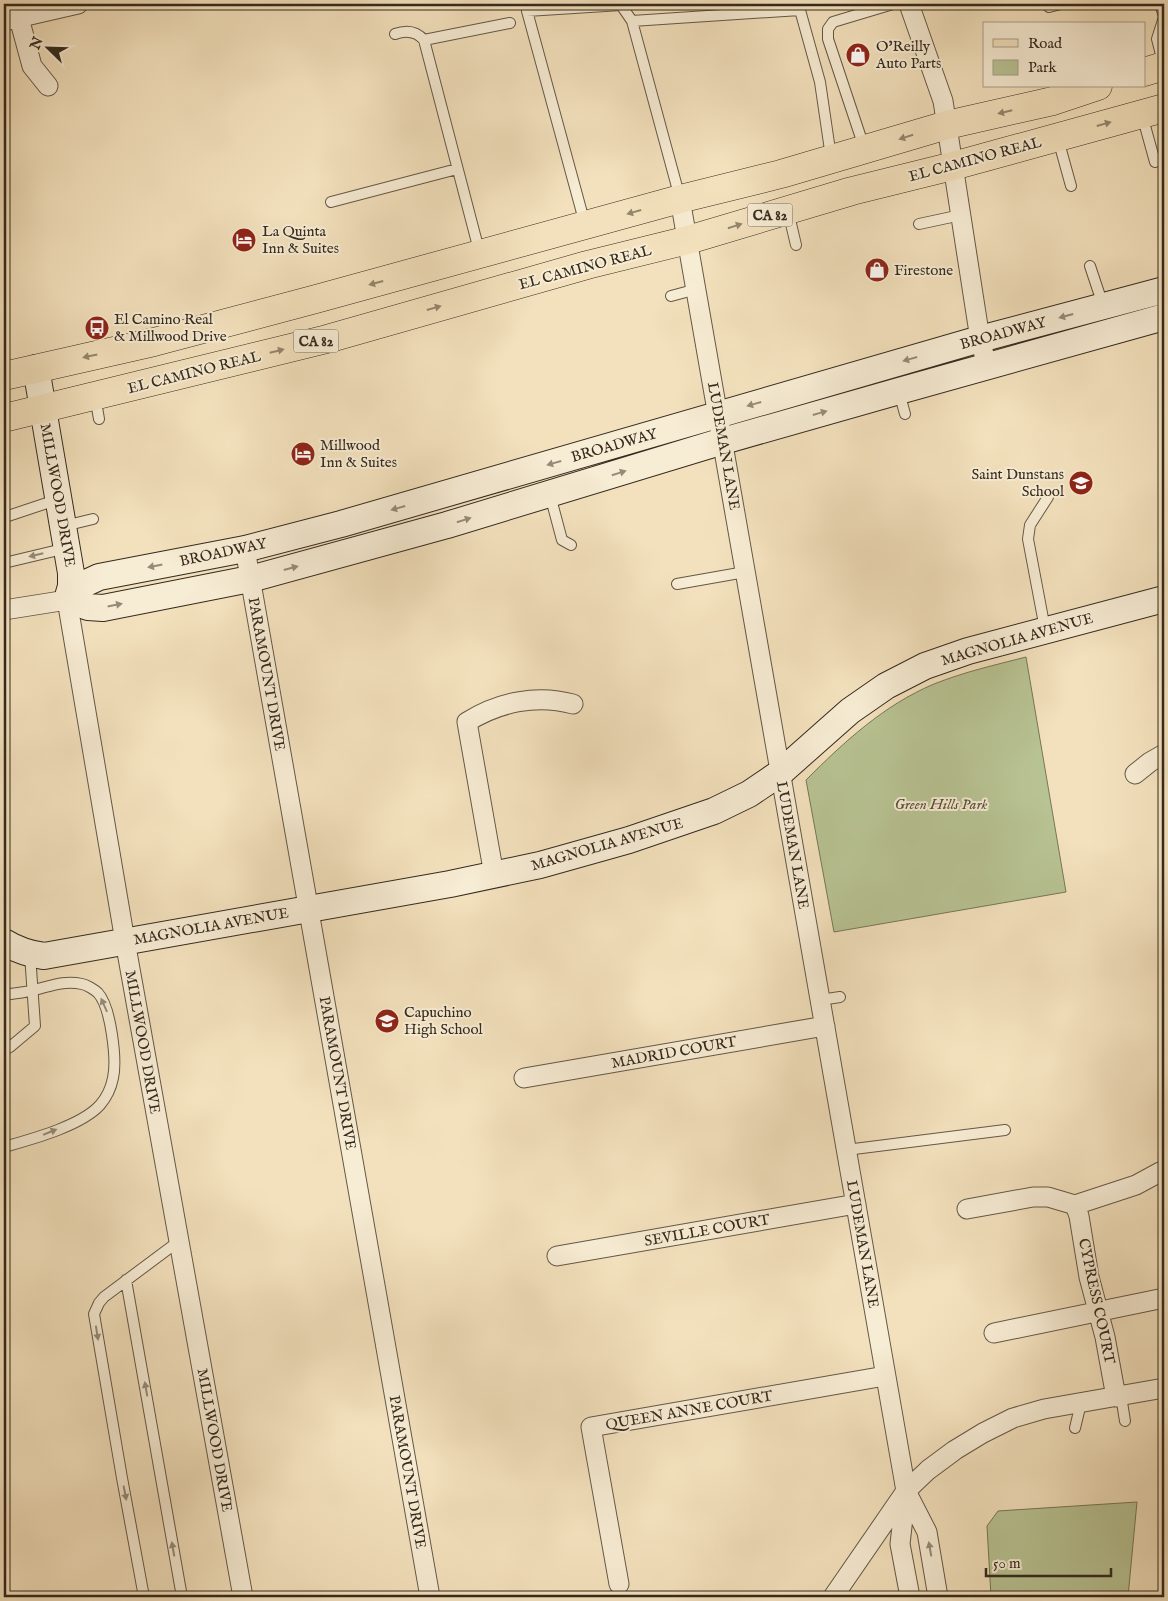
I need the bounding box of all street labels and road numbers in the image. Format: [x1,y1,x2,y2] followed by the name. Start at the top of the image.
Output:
[907,133,1044,186] street label: EL CAMINO REAL
[748,204,792,226] road number: CA 82
[517,241,654,294] street label: EL CAMINO REAL
[958,313,1049,354] street label: BROADWAY
[294,330,338,352] road number: CA 82
[126,347,263,398] street label: EL CAMINO REAL
[703,380,744,512] street label: LUDEMAN LANE
[36,422,79,568] street label: MILLWOOD DRIVE
[569,424,660,467] street label: BROADWAY
[178,534,269,571] street label: BROADWAY
[244,596,289,752] street label: PARAMOUNT DRIVE
[939,609,1095,670] street label: MAGNOLIA AVENUE
[772,779,813,911] street label: LUDEMAN LANE
[529,814,685,875] street label: MAGNOLIA AVENUE
[132,903,290,949] street label: MAGNOLIA AVENUE
[121,969,164,1115] street label: MILLWOOD DRIVE
[315,995,360,1151] street label: PARAMOUNT DRIVE
[610,1032,738,1073] street label: MADRID COURT
[842,1178,883,1310] street label: LUDEMAN LANE
[643,1210,771,1251] street label: SEVILLE COURT
[1074,1237,1119,1366] street label: CYPRESS COURT
[193,1367,236,1513] street label: MILLWOOD DRIVE
[604,1386,774,1435] street label: QUEEN ANNE COURT
[385,1394,430,1550] street label: PARAMOUNT DRIVE

